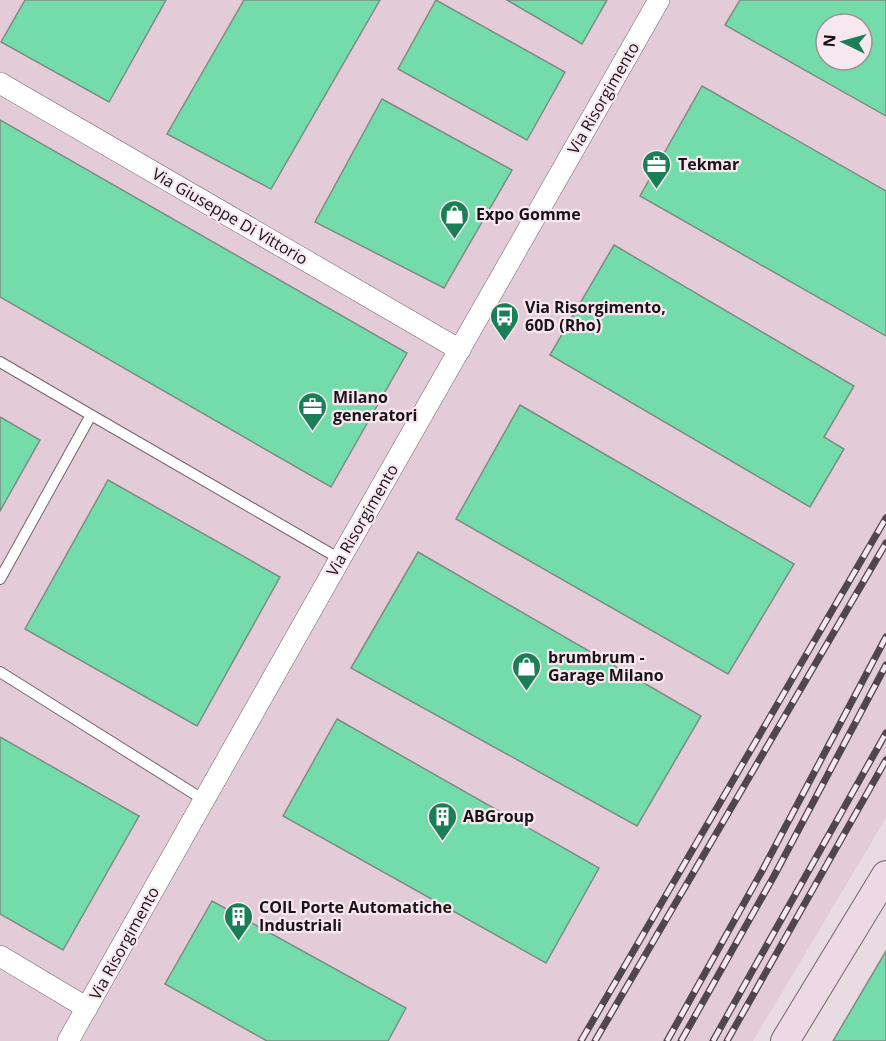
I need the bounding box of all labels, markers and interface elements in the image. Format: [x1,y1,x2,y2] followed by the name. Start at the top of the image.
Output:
[814,12,874,72] north arrow
[818,33,841,48] text: N
[562,38,644,158] street label: Via Risorgimento
[641,148,673,190] office icon: Tekmar
[678,153,739,175] place label: Tekmar
[148,162,312,270] street label: Via Giuseppe Di Vittorio
[439,198,471,240] shop icon: Expo Gomme
[476,203,581,225] place label: Expo Gomme
[525,296,666,336] place label: Via Risorgimento, 60D (Rho)
[488,300,520,342] bus stop icon: Via Risorgimento, 60D (Rho)
[333,386,417,426] place label: Milano generatori
[296,390,328,432] office icon: Milano generatori
[321,460,403,580] street label: Via Risorgimento
[548,646,664,686] place label: brumbrum - Garage Milano
[511,650,543,692] shop icon: brumbrum - Garage Milano
[426,800,458,842] building icon: ABGroup
[463,805,534,827] place label: ABGroup
[84,883,164,1003] street label: Via Risorgimento
[259,896,452,936] place label: COIL Porte Automatiche Industriali
[222,900,254,942] building icon: COIL Porte Automatiche Industriali

